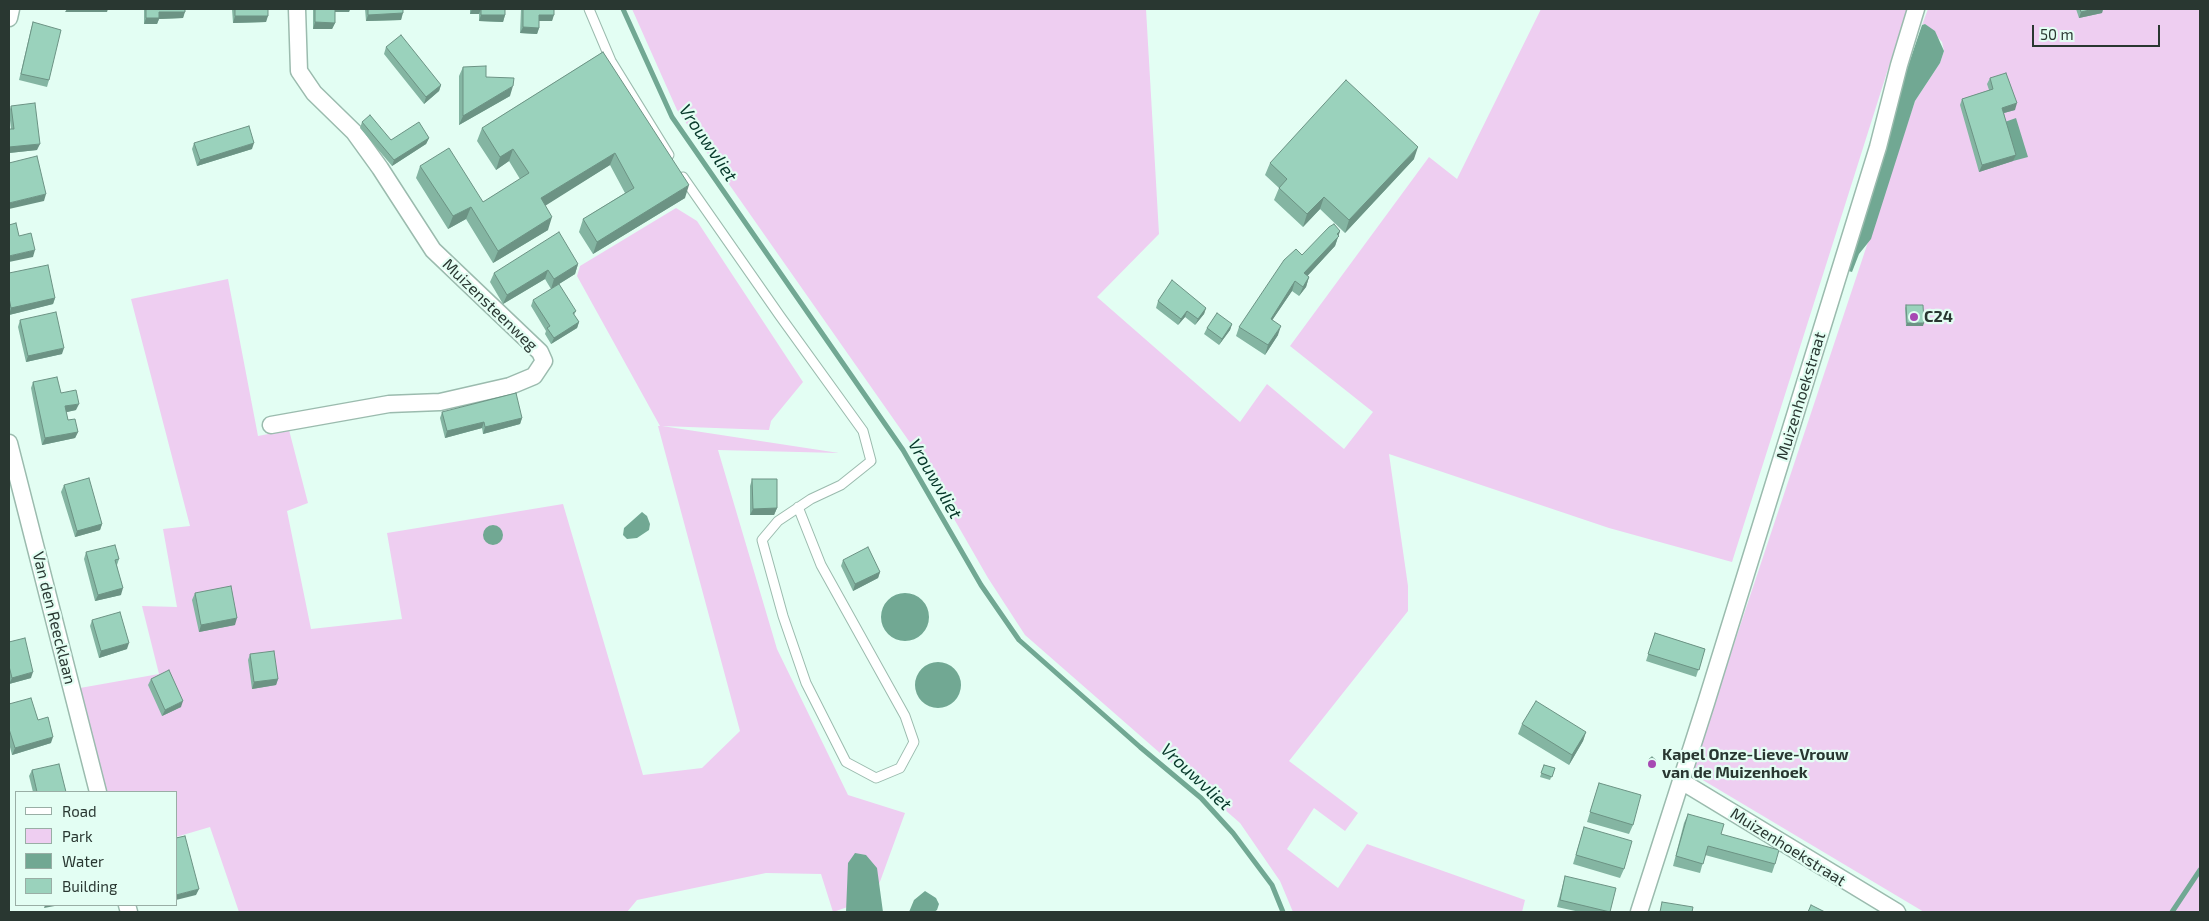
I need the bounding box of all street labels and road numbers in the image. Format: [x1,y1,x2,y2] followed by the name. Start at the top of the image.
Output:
[439,255,541,355] street label: Muizensteenweg
[1772,330,1830,462] street label: Muizenhoekstraat
[28,550,80,686] street label: Van den Reecklaan
[1727,804,1849,890] street label: Muizenhoekstraat

